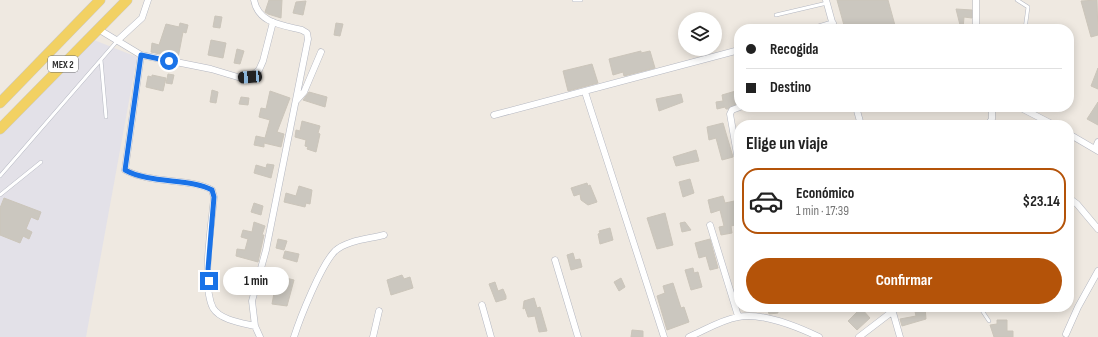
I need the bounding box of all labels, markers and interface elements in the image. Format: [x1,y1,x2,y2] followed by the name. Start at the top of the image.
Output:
[678,12,722,56] map controls
[678,12,722,56] button: layers
[770,40,818,59] text: Recogida
[160,52,178,70] route start
[48,56,78,72] road number: MEX 2
[238,70,262,84] car
[770,78,811,97] text: Destino
[746,133,828,154] text: Elige un viaje
[748,183,784,219] icon: car
[796,184,854,203] text: Económico
[1023,192,1060,211] text: $23.14
[796,203,849,219] text: 1 min · 17:39
[746,258,1062,304] button: Confirmar
[223,267,289,295] callout: 1 min
[200,272,218,290] route end
[244,273,268,289] text: 1 min

